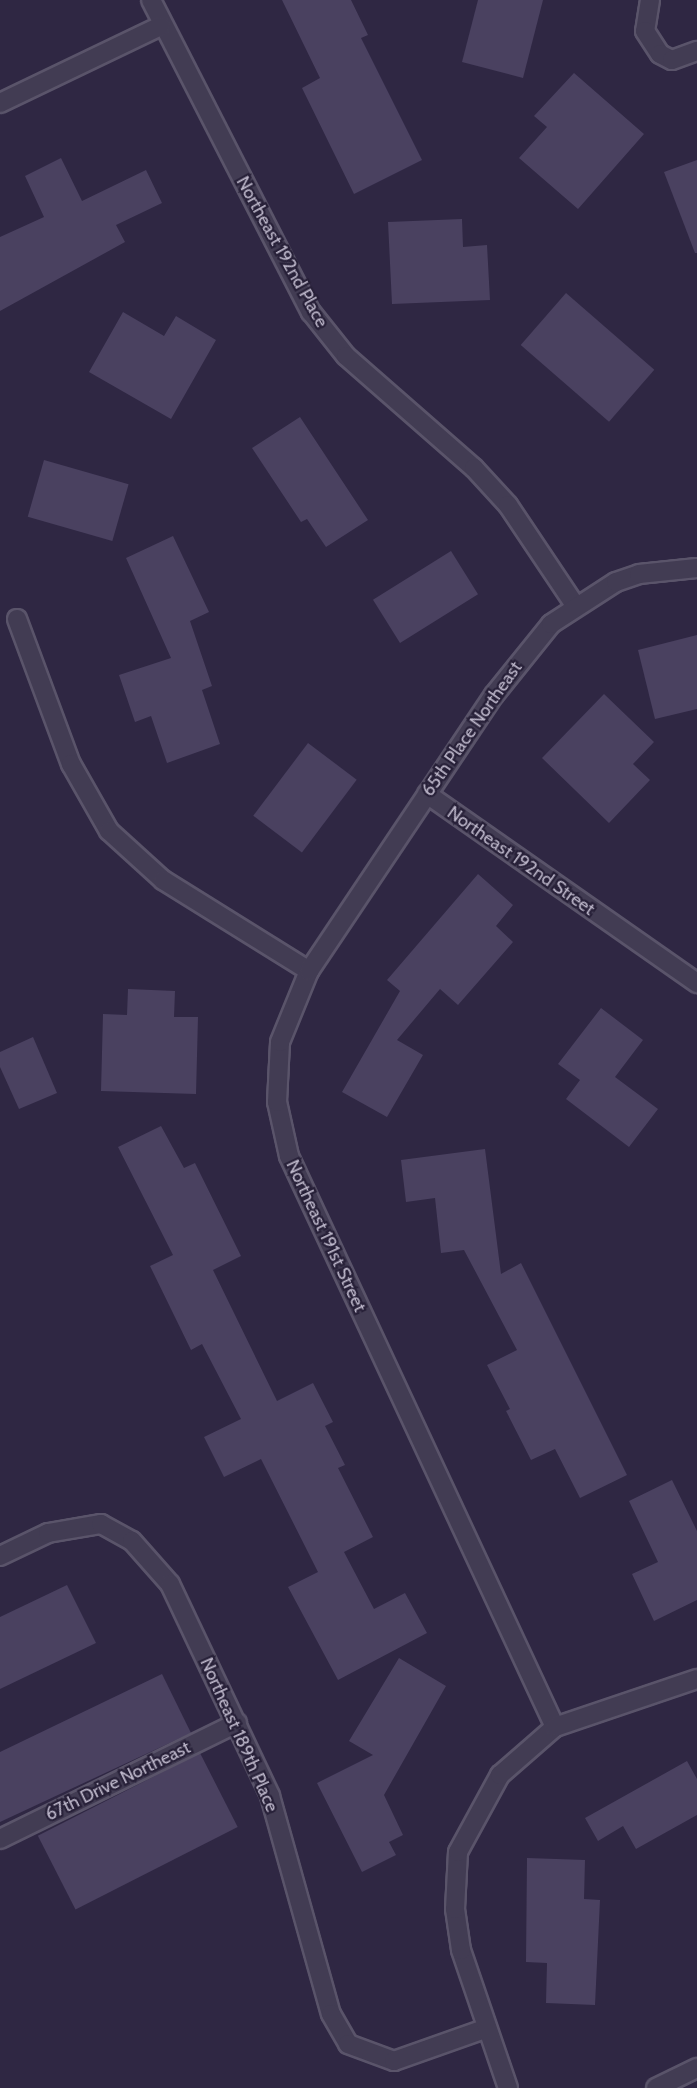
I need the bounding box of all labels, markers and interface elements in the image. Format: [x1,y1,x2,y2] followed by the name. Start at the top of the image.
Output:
[232,173,332,331] street label: Northeast 192nd Place
[417,658,527,800] street label: 65th Place Northeast
[443,802,599,920] street label: Northeast 192nd Street
[281,1157,371,1315] street label: Northeast 191st Street
[195,1655,283,1815] street label: Northeast 189th Place
[42,1737,194,1825] street label: 67th Drive Northeast

